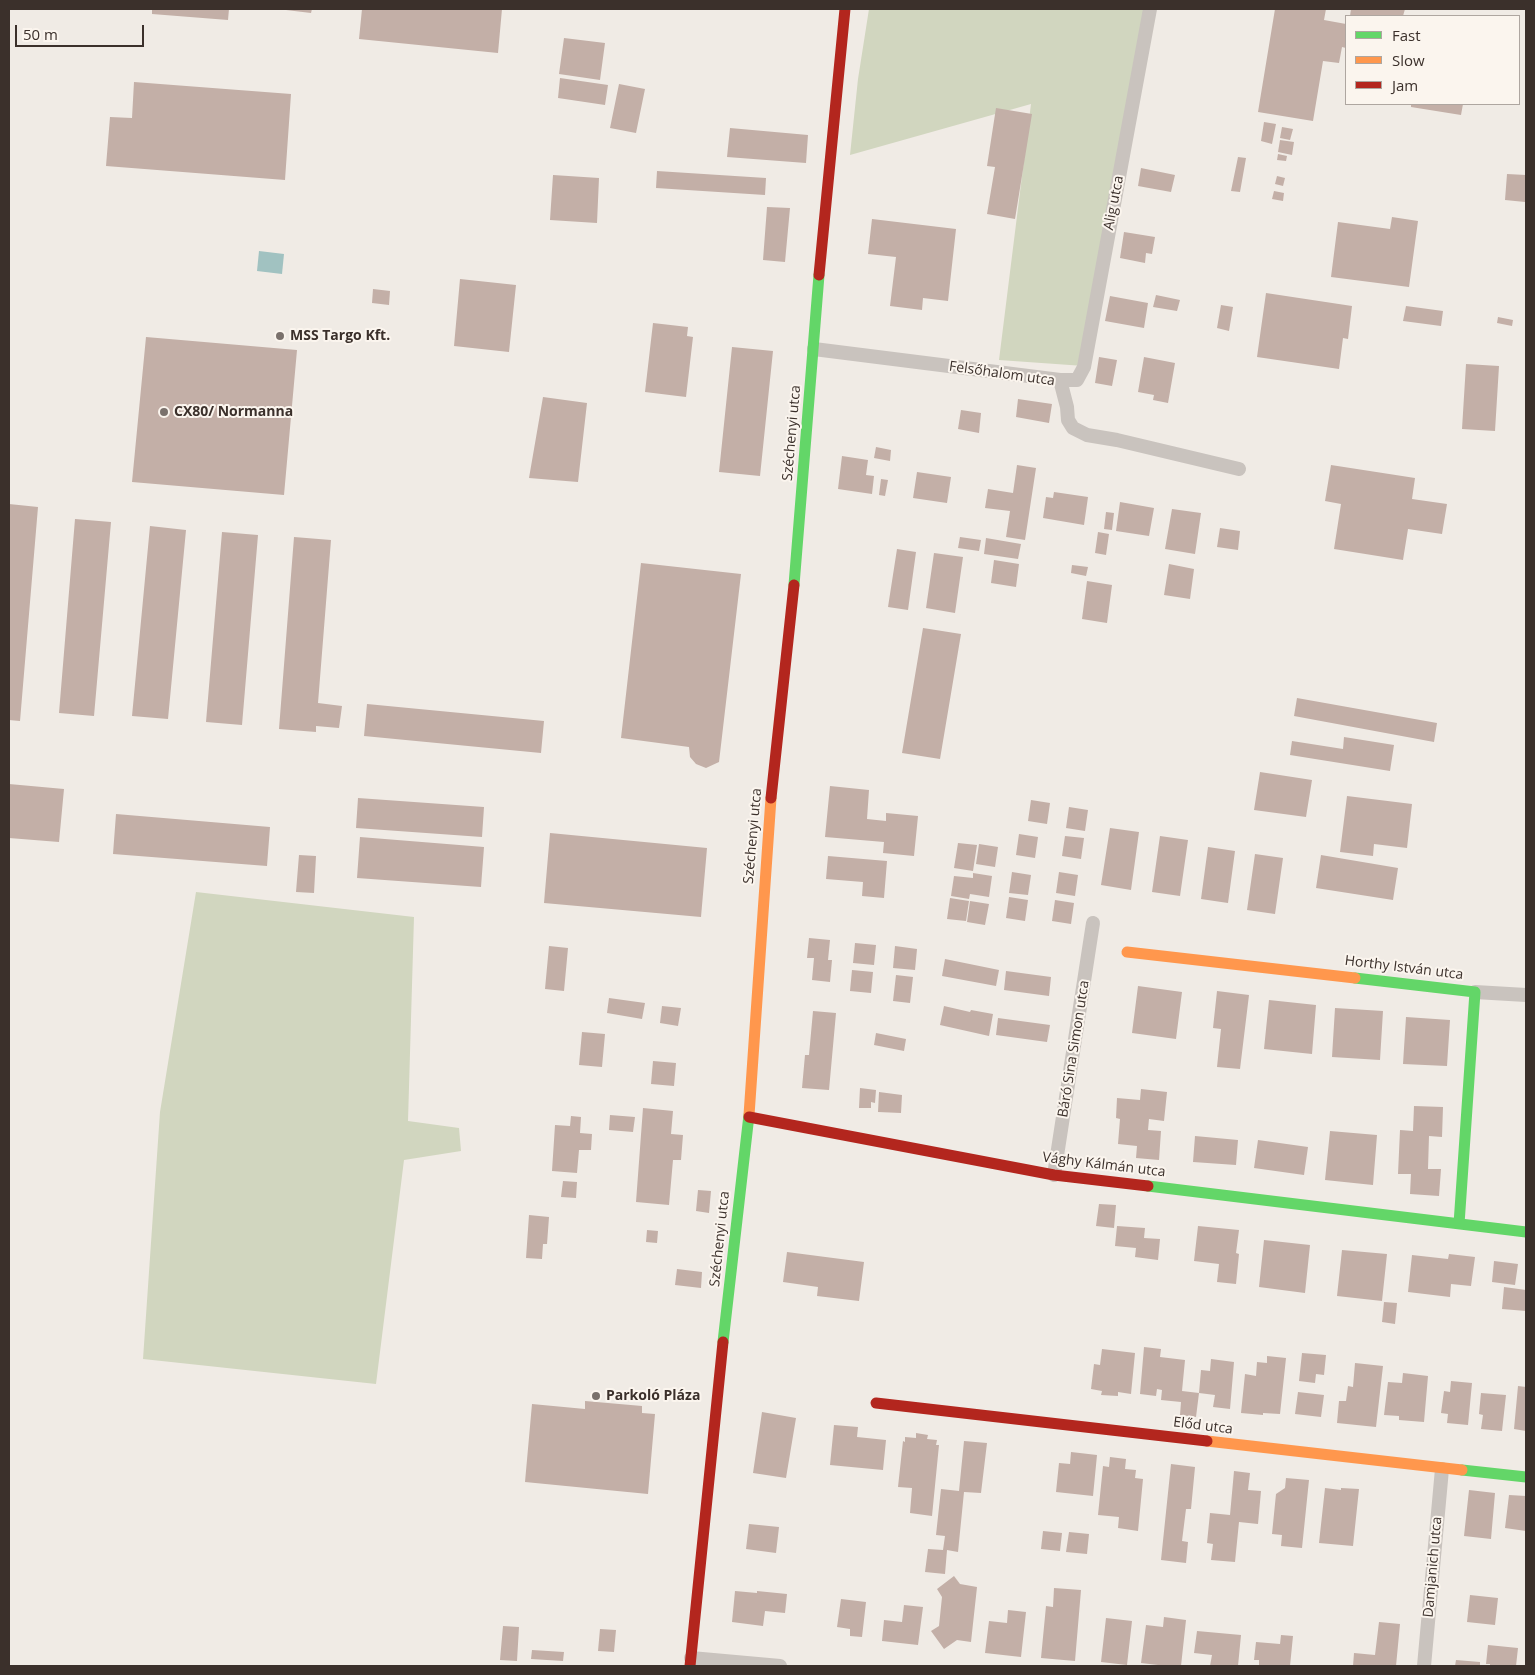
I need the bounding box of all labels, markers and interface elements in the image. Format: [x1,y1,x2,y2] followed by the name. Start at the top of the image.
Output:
[18,15,146,47] scale bar
[1345,15,1520,105] legend
[23,24,58,44] text: 50 m
[1392,25,1421,45] text: Fast
[1392,50,1425,70] text: Slow
[1392,75,1418,95] text: Jam
[1100,174,1128,232] street label: Alig utca
[290,328,390,344] place label: MSS Targo Kft.
[274,330,286,342] marker: MSS Targo Kft.
[948,358,1056,390] street label: Felsőhalom utca
[779,384,805,482] street label: Széchenyi utca
[174,404,293,420] place label: CX80/ Normanna
[158,406,170,418] marker: CX80/ Normanna
[740,787,766,885] street label: Széchenyi utca
[1344,952,1464,984] street label: Horthy István utca
[1055,979,1093,1119] street label: Báró Sina Simon utca
[1042,1149,1166,1181] street label: Vághy Kálmán utca
[707,1190,733,1288] street label: Széchenyi utca
[606,1388,700,1404] place label: Parkoló Pláza
[590,1390,602,1402] marker: Parkoló Pláza
[1172,1414,1234,1438] street label: Előd utca
[1420,1516,1446,1618] street label: Damjanich utca

